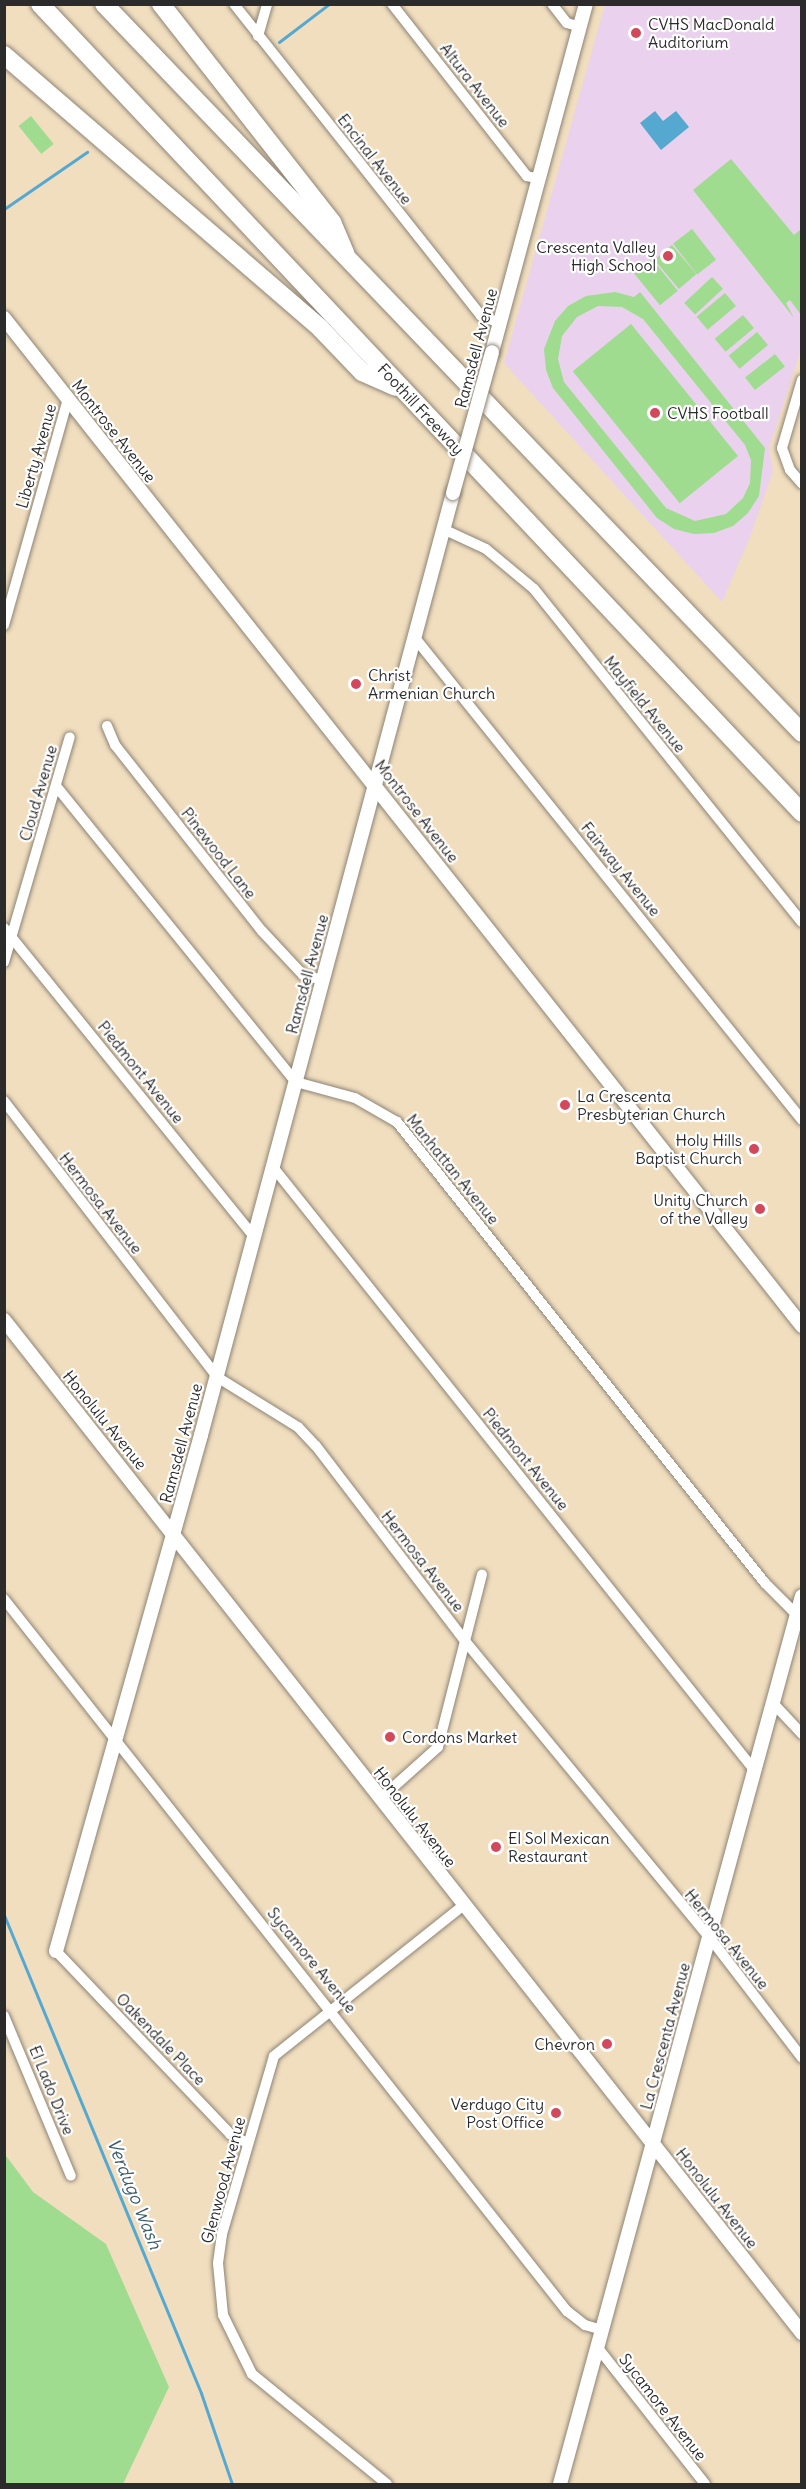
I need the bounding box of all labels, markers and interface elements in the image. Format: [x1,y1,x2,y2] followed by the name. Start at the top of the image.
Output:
[648,14,774,52] place label: CVHS MacDonald Auditorium
[629,26,643,40] marker: CVHS MacDonald Auditorium
[436,39,514,131] street label: Altura Avenue
[334,110,416,208] street label: Encinal Avenue
[536,237,656,275] place label: Crescenta Valley High School
[661,249,675,263] marker: Crescenta Valley High School
[451,286,501,410] street label: Ramsdell Avenue
[374,359,468,459] street label: Foothill Freeway
[68,376,160,486] street label: Montrose Avenue
[12,401,60,511] street label: Liberty Avenue
[667,403,768,423] place label: CVHS Football
[648,406,662,420] marker: CVHS Football
[600,652,690,756] street label: Mayfield Avenue
[368,665,495,703] place label: Christ Armenian Church
[349,677,363,691] marker: Christ Armenian Church
[15,743,61,843] street label: Cloud Avenue
[371,756,463,866] street label: Montrose Avenue
[177,804,261,902] street label: Pinewood Lane
[577,818,665,920] street label: Fairway Avenue
[282,912,332,1036] street label: Ramsdell Avenue
[94,1017,188,1127] street label: Piedmont Avenue
[577,1086,725,1124] place label: La Crescenta Presbyterian Church
[558,1098,572,1112] marker: La Crescenta Presbyterian Church
[403,1110,503,1228] street label: Manhattan Avenue
[635,1130,742,1168] place label: Holy Hills Baptist Church
[747,1142,761,1156] marker: Holy Hills Baptist Church
[55,1148,147,1258] street label: Hermosa Avenue
[653,1190,748,1228] place label: Unity Church of the Valley
[753,1202,767,1216] marker: Unity Church of the Valley
[59,1367,151,1473] street label: Honolulu Avenue
[156,1381,206,1505] street label: Ramsdell Avenue
[479,1404,573,1514] street label: Piedmont Avenue
[377,1506,469,1616] street label: Hermosa Avenue
[402,1727,517,1747] place label: Cordons Market
[383,1730,397,1744] marker: Cordons Market
[370,1763,460,1871] street label: Honolulu Avenue
[508,1828,609,1866] place label: El Sol Mexican Restaurant
[489,1840,503,1854] marker: El Sol Mexican Restaurant
[681,1885,773,1993] street label: Hermosa Avenue
[264,1903,360,2017] street label: Sycamore Avenue
[636,1960,694,2112] street label: La Crescenta Avenue
[112,1989,210,2089] street label: Oakendale Place
[534,2034,595,2054] place label: Chevron
[600,2037,614,2051] marker: Chevron
[25,2043,79,2137] street label: El Lado Drive
[451,2094,544,2132] place label: Verdugo City Post Office
[549,2106,563,2120] marker: Verdugo City Post Office
[197,2115,249,2245] street label: Glenwood Avenue
[102,2135,166,2253] water label: Verdugo Wash
[672,2144,762,2252] street label: Honolulu Avenue
[615,2350,711,2464] street label: Sycamore Avenue

